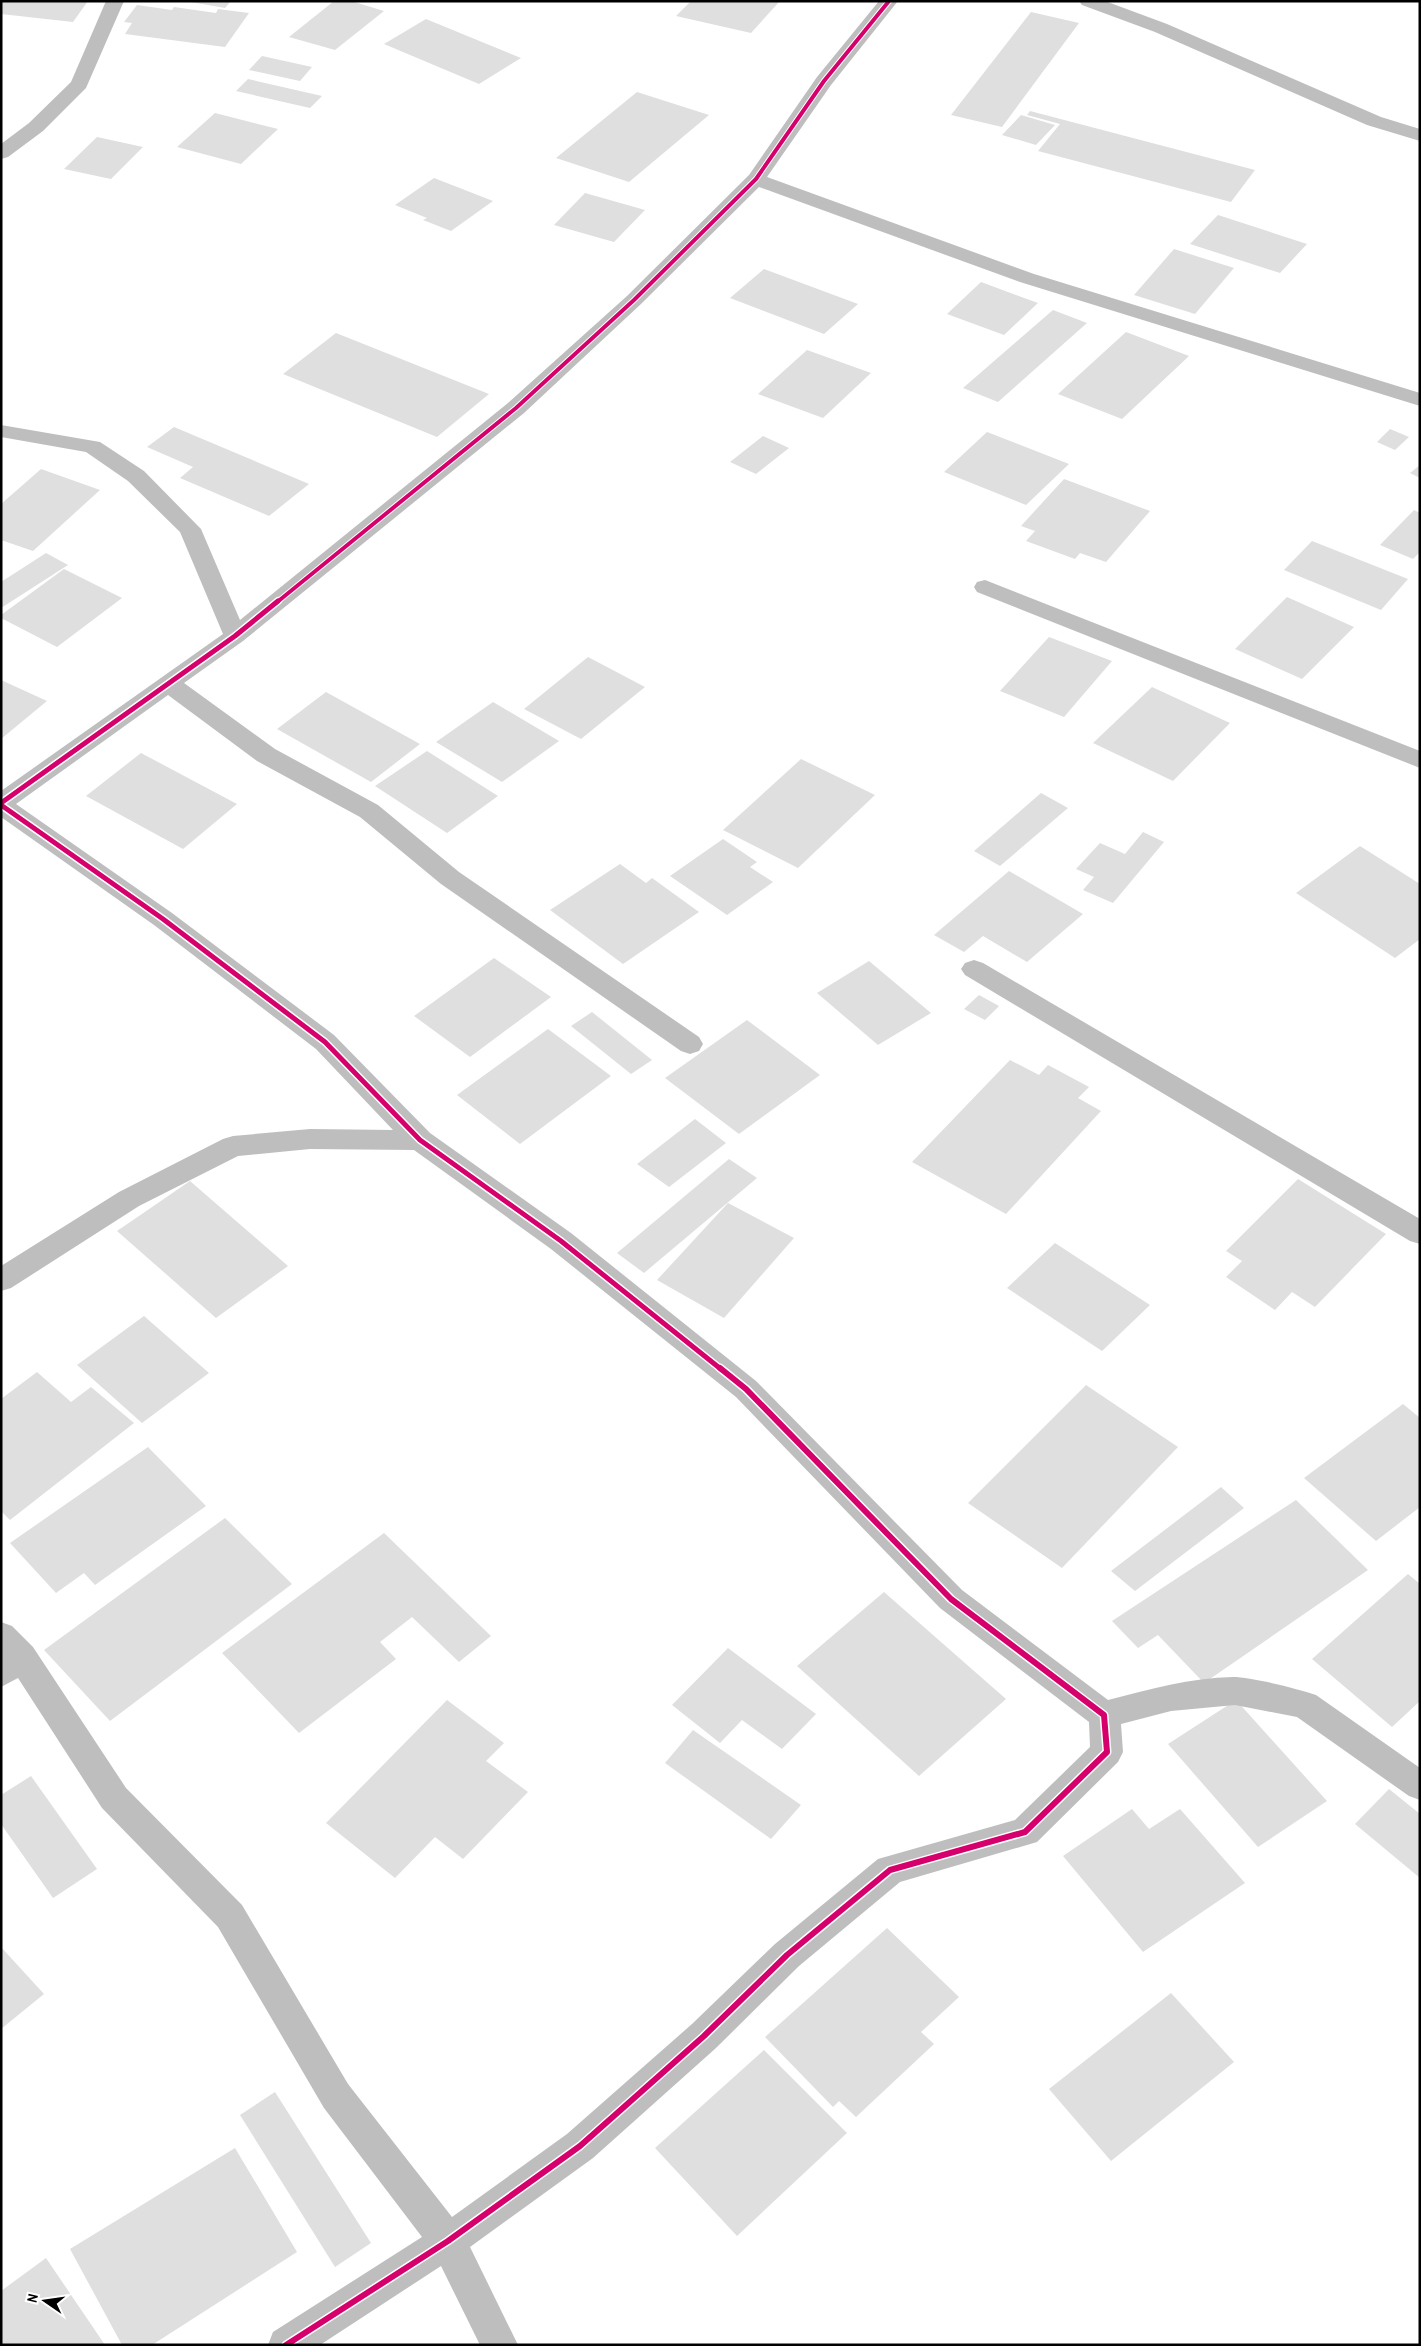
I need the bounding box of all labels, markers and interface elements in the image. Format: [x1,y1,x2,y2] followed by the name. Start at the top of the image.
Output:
[20,2276,70,2326] north arrow
[23,2292,42,2304] text: N

